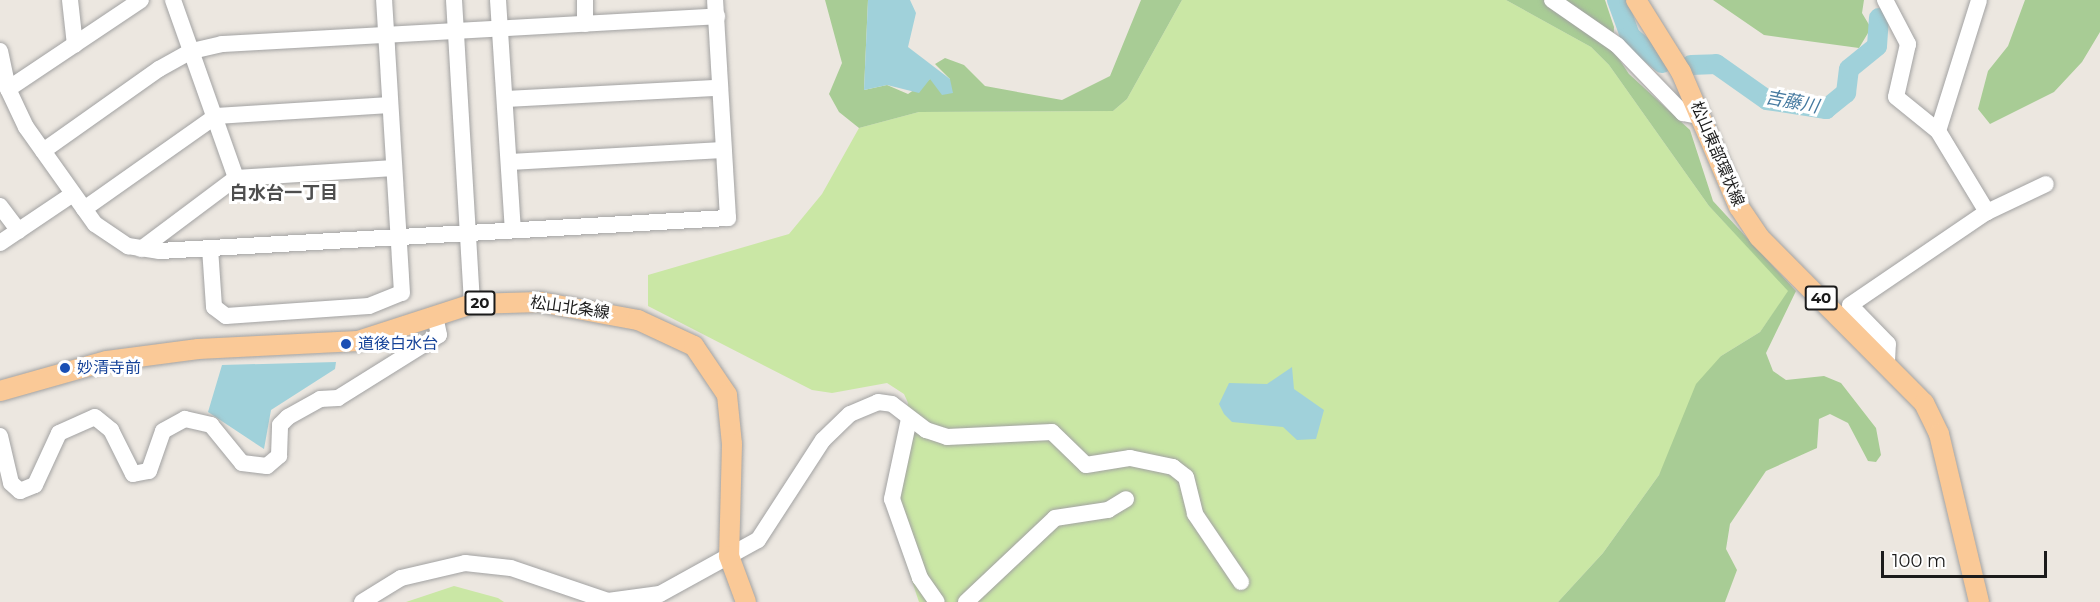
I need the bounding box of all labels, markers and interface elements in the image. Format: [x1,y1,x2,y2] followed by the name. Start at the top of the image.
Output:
[1763,86,1821,118] water label: 吉藤川
[1686,99,1748,209] street label: 松山東部環状線
[230,182,338,204] district label: 白水台一丁目
[1804,286,1838,310] road number: 40
[464,291,496,315] road number: 20
[529,293,611,323] street label: 松山北条線
[358,334,438,354] place label: 道後白水台
[339,337,353,351] marker: 道後白水台
[77,358,141,378] place label: 妙清寺前
[58,361,72,375] marker: 妙清寺前
[1884,539,2050,577] scale bar
[1892,550,1946,572] text: 100 m

